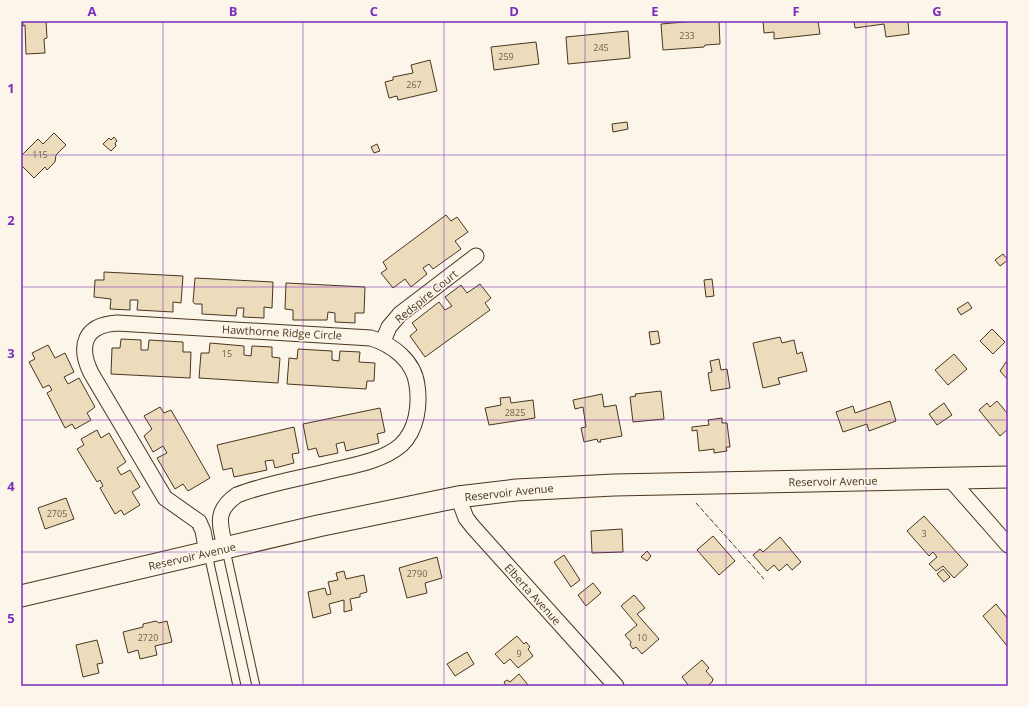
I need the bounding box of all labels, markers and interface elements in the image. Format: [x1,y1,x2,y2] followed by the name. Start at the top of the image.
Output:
[88,2,97,20] text: A
[229,2,238,20] text: B
[370,2,378,20] text: C
[509,2,519,20] text: D
[651,2,659,20] text: E
[792,2,800,20] text: F
[932,2,942,20] text: G
[679,29,695,42] house number: 233
[593,41,609,54] house number: 245
[498,50,514,63] house number: 259
[406,78,422,91] house number: 267
[7,79,15,97] text: 1
[32,148,48,161] house number: 115
[7,211,15,229] text: 2
[391,266,461,326] street label: Redspire Court
[222,321,342,343] street label: Hawthorne Ridge Circle
[7,344,15,362] text: 3
[222,347,232,360] house number: 15
[505,406,525,419] house number: 2825
[788,473,878,489] street label: Reservoir Avenue
[7,477,15,495] text: 4
[464,480,554,504] street label: Reservoir Avenue
[47,507,67,520] house number: 2705
[921,527,927,540] house number: 3
[147,539,237,573] street label: Reservoir Avenue
[502,560,564,628] street label: Elberta Avenue
[407,567,427,580] house number: 2790
[7,609,15,627] text: 5
[138,631,158,644] house number: 2720
[637,631,647,644] house number: 10
[516,647,522,660] house number: 9

